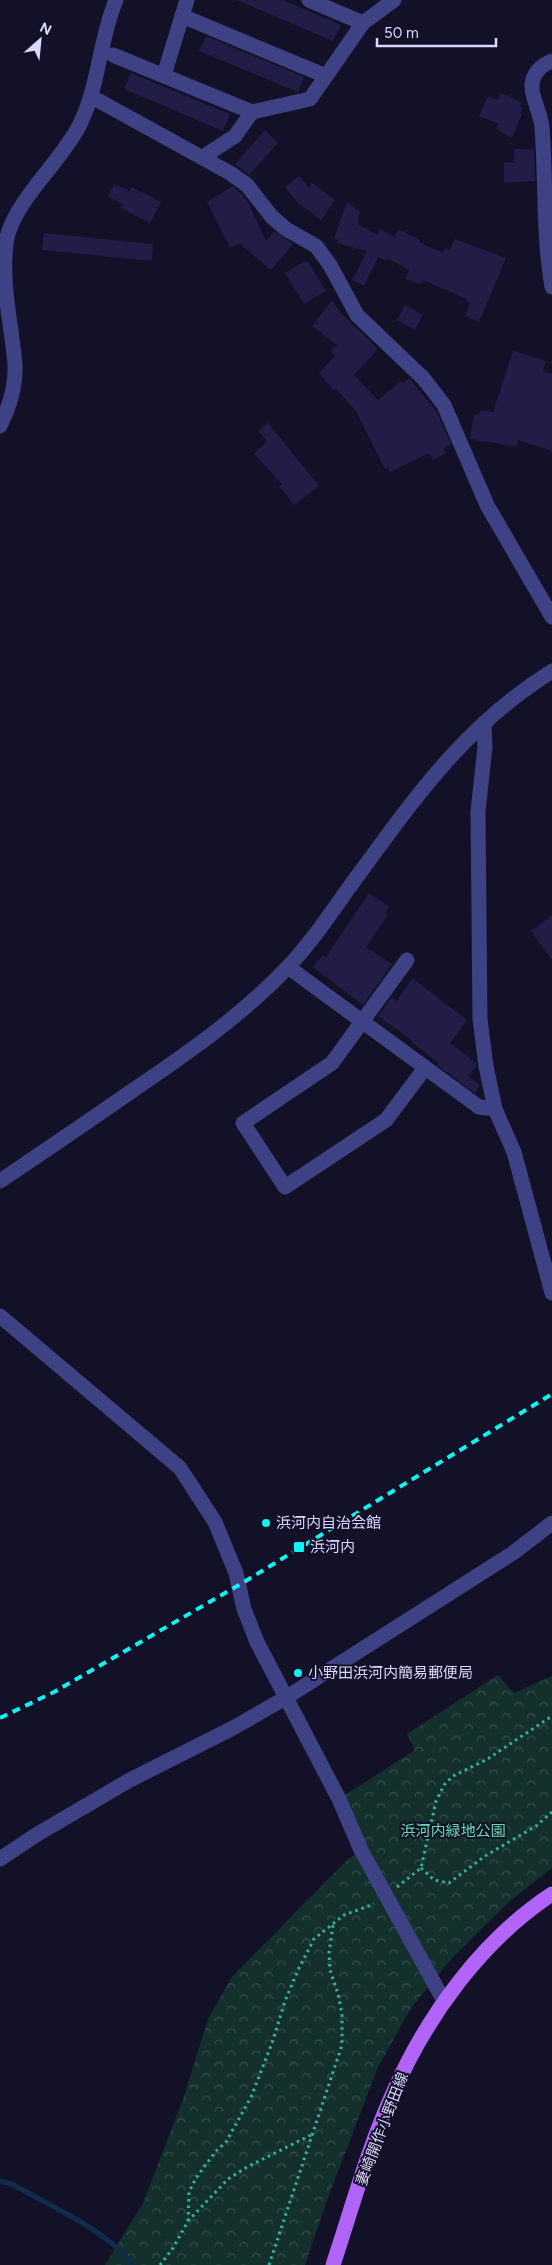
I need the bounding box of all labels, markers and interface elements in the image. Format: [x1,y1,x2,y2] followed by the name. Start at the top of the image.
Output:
[15,15,65,65] north arrow
[377,15,496,47] scale bar
[37,19,54,39] text: N
[384,24,419,42] text: 50 m
[276,1514,381,1532] place label: 浜河内自治会館
[260,1517,272,1529] marker: 浜河内自治会館
[310,1538,355,1556] place label: 浜河内
[292,1540,306,1554] marker: 浜河内
[308,1664,473,1682] place label: 小野田浜河内簡易郵便局
[292,1667,304,1679] marker: 小野田浜河内簡易郵便局
[400,1822,506,1840] park label: 浜河内緑地公園
[352,2070,412,2188] street label: 妻崎開作小野田線

